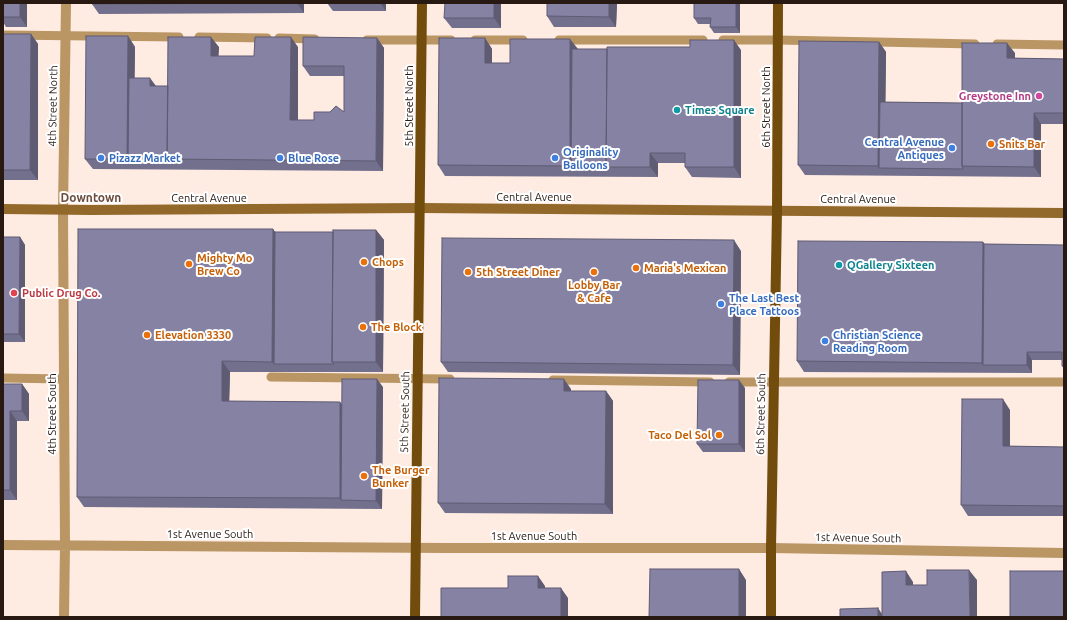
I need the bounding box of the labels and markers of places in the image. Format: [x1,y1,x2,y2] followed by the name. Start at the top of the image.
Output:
[959,89,1031,103] place label: Greystone Inn
[1034,91,1044,101] marker: Greystone Inn
[685,103,755,117] place label: Times Square
[672,105,682,115] marker: Times Square
[864,135,944,161] place label: Central Avenue Antiques
[999,137,1045,151] place label: Snits Bar
[986,139,996,149] marker: Snits Bar
[947,143,957,153] marker: Central Avenue Antiques
[563,145,618,171] place label: Originality Balloons
[109,151,181,165] place label: Pizazz Market
[288,151,339,165] place label: Blue Rose
[96,153,106,163] marker: Pizazz Market
[275,153,285,163] marker: Blue Rose
[550,153,560,163] marker: Originality Balloons
[197,251,252,277] place label: Mighty Mo Brew Co
[372,255,404,269] place label: Chops
[359,257,369,267] marker: Chops
[847,258,934,272] place label: QGallery Sixteen
[184,259,194,269] marker: Mighty Mo Brew Co
[834,260,844,270] marker: QGallery Sixteen
[644,261,726,275] place label: Maria's Mexican
[631,263,641,273] marker: Maria's Mexican
[476,265,560,279] place label: 5th Street Diner
[463,267,473,277] marker: 5th Street Diner
[589,267,599,277] marker: Lobby Bar & Cafe
[568,278,620,304] place label: Lobby Bar & Cafe
[22,286,100,300] place label: Public Drug Co.
[9,288,19,298] marker: Public Drug Co.
[729,291,799,317] place label: The Last Best Place Tattoos
[716,299,726,309] marker: The Last Best Place Tattoos
[371,320,422,334] place label: The Block
[358,322,368,332] marker: The Block
[155,328,231,342] place label: Elevation 3330
[833,328,921,354] place label: Christian Science Reading Room
[142,330,152,340] marker: Elevation 3330
[820,336,830,346] marker: Christian Science Reading Room
[648,428,711,442] place label: Taco Del Sol
[714,430,724,440] marker: Taco Del Sol
[372,463,429,489] place label: The Burger Bunker
[359,471,369,481] marker: The Burger Bunker

